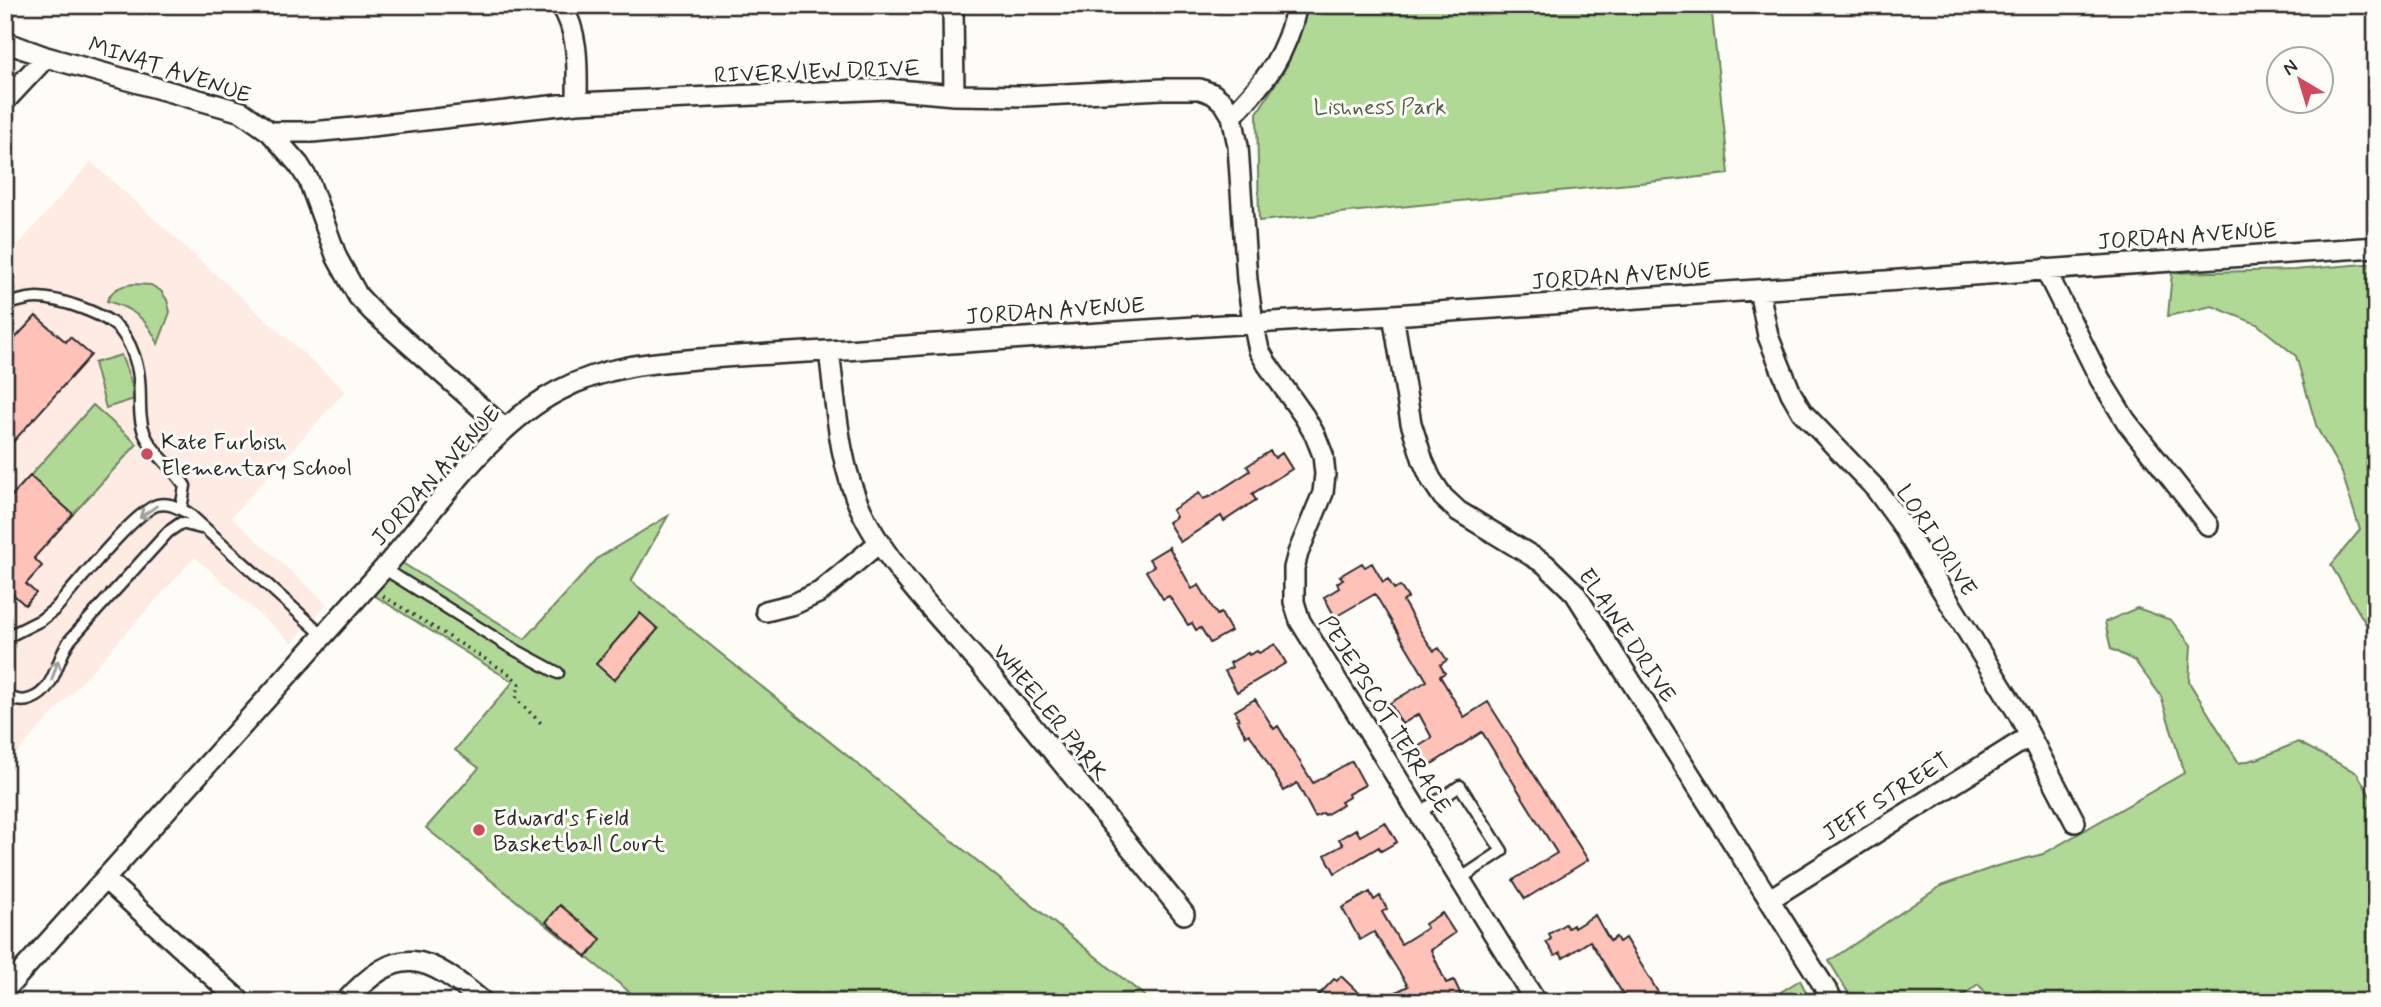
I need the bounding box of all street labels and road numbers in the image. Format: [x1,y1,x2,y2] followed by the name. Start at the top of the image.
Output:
[84,30,255,111] street label: MINAT AVENUE
[714,54,921,92] street label: RIVERVIEW DRIVE
[2096,216,2278,258] street label: JORDAN AVENUE
[1530,256,1712,298] street label: JORDAN AVENUE
[964,291,1146,333] street label: JORDAN AVENUE
[365,400,508,553] street label: JORDAN AVENUE
[1888,480,1983,603] street label: LORI DRIVE
[1570,563,1682,709] street label: ELAINE DRIVE
[1311,610,1457,820] street label: PEJEPSCOT TERRACE
[985,639,1114,789] street label: WHEELER PARK
[1817,746,1957,849] street label: JEFF STREET

